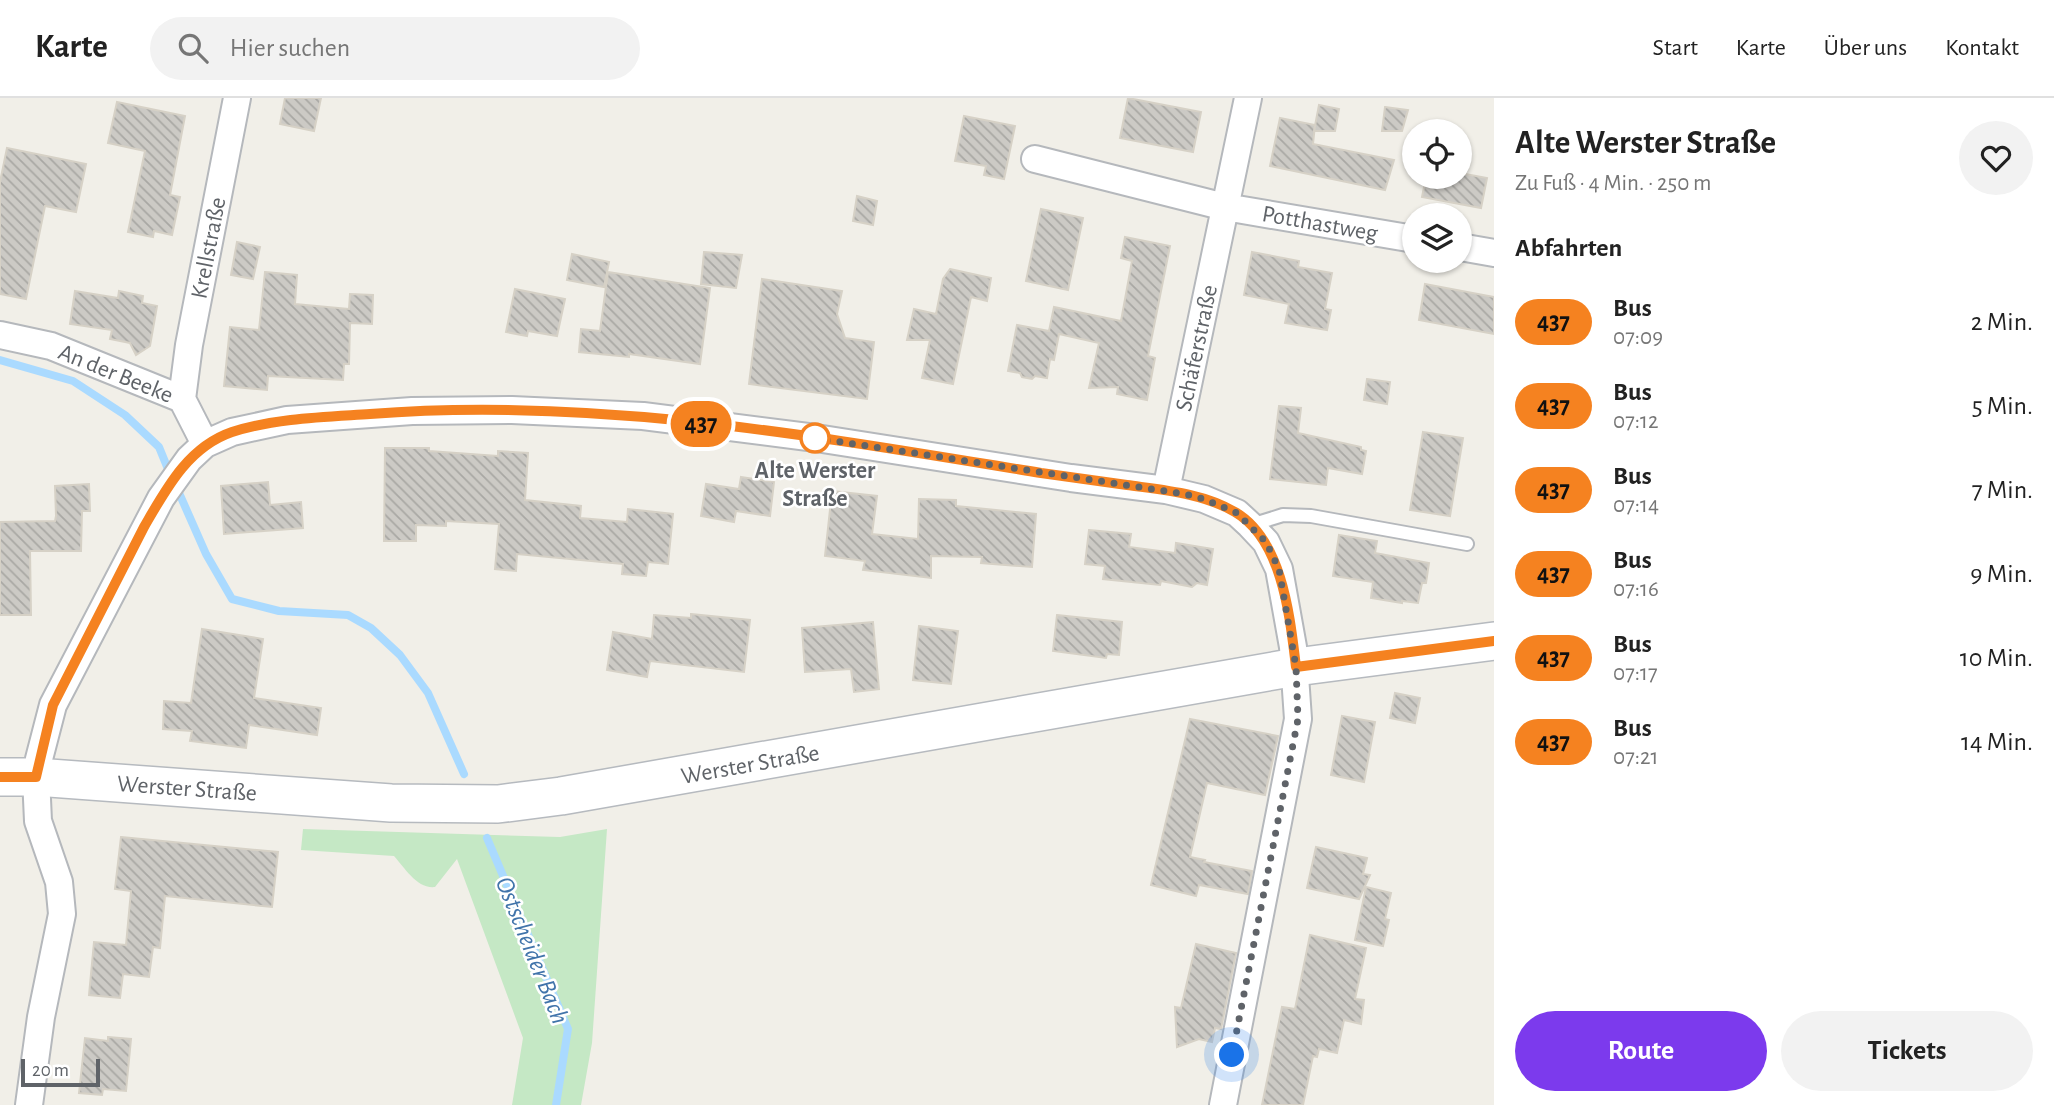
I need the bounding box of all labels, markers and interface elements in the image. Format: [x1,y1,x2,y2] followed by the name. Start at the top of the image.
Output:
[150,17,640,80] search box
[174,29,212,67] icon: search
[35,31,108,64] text: Karte
[230,35,350,61] text: Hier suchen
[1653,36,1698,60] text: Start
[1736,36,1786,60] text: Karte
[1824,36,1907,60] text: Über uns
[1945,36,2019,60] text: Kontakt
[1402,119,1472,273] map controls
[1402,119,1472,189] button: locate
[1959,121,2033,195] button: heart
[1515,127,1776,160] text: Alte Werster Straße
[1515,172,1712,195] text: Zu Fuß · 4 Min. · 250 m
[187,195,231,301] street label: Krellstraße
[1260,202,1380,246] street label: Potthastweg
[1402,203,1472,273] button: layers
[1515,235,1622,261] text: Abfahrten
[1172,283,1222,414] street label: Schäferstraße
[1613,295,1652,321] text: Bus
[1971,309,2033,335] text: 2 Min.
[1537,310,1570,334] text: 437
[1613,326,1663,349] text: 07:09
[55,340,176,408] street label: An der Beeke
[1613,379,1652,405] text: Bus
[1972,393,2033,419] text: 5 Min.
[1537,394,1570,418] text: 437
[661,401,741,447] line badge: 437
[1613,410,1658,433] text: 07:12
[685,412,717,436] text: 437
[800,423,830,453] marker: Alte Werster Straße
[755,459,876,511] place label: Alte Werster Straße
[1613,463,1652,489] text: Bus
[1972,477,2033,503] text: 7 Min.
[1537,478,1570,502] text: 437
[1613,494,1659,517] text: 07:14
[1613,547,1652,573] text: Bus
[1970,561,2033,587] text: 9 Min.
[1537,562,1570,586] text: 437
[1613,578,1659,601] text: 07:16
[1613,631,1652,657] text: Bus
[1960,645,2033,671] text: 10 Min.
[1537,646,1570,670] text: 437
[1613,662,1658,685] text: 07:17
[1613,715,1652,741] text: Bus
[1961,729,2033,755] text: 14 Min.
[1537,730,1570,754] text: 437
[679,741,821,789] street label: Werster Straße
[1613,746,1658,769] text: 07:21
[116,772,258,806] street label: Werster Straße
[491,873,573,1028] water label: Ostscheider Bach
[1515,1011,1767,1091] button: Route
[1781,1011,2033,1091] button: Tickets
[1214,1037,1249,1072] your location
[21,1056,100,1088] scale bar
[32,1061,69,1080] text: 20 m

